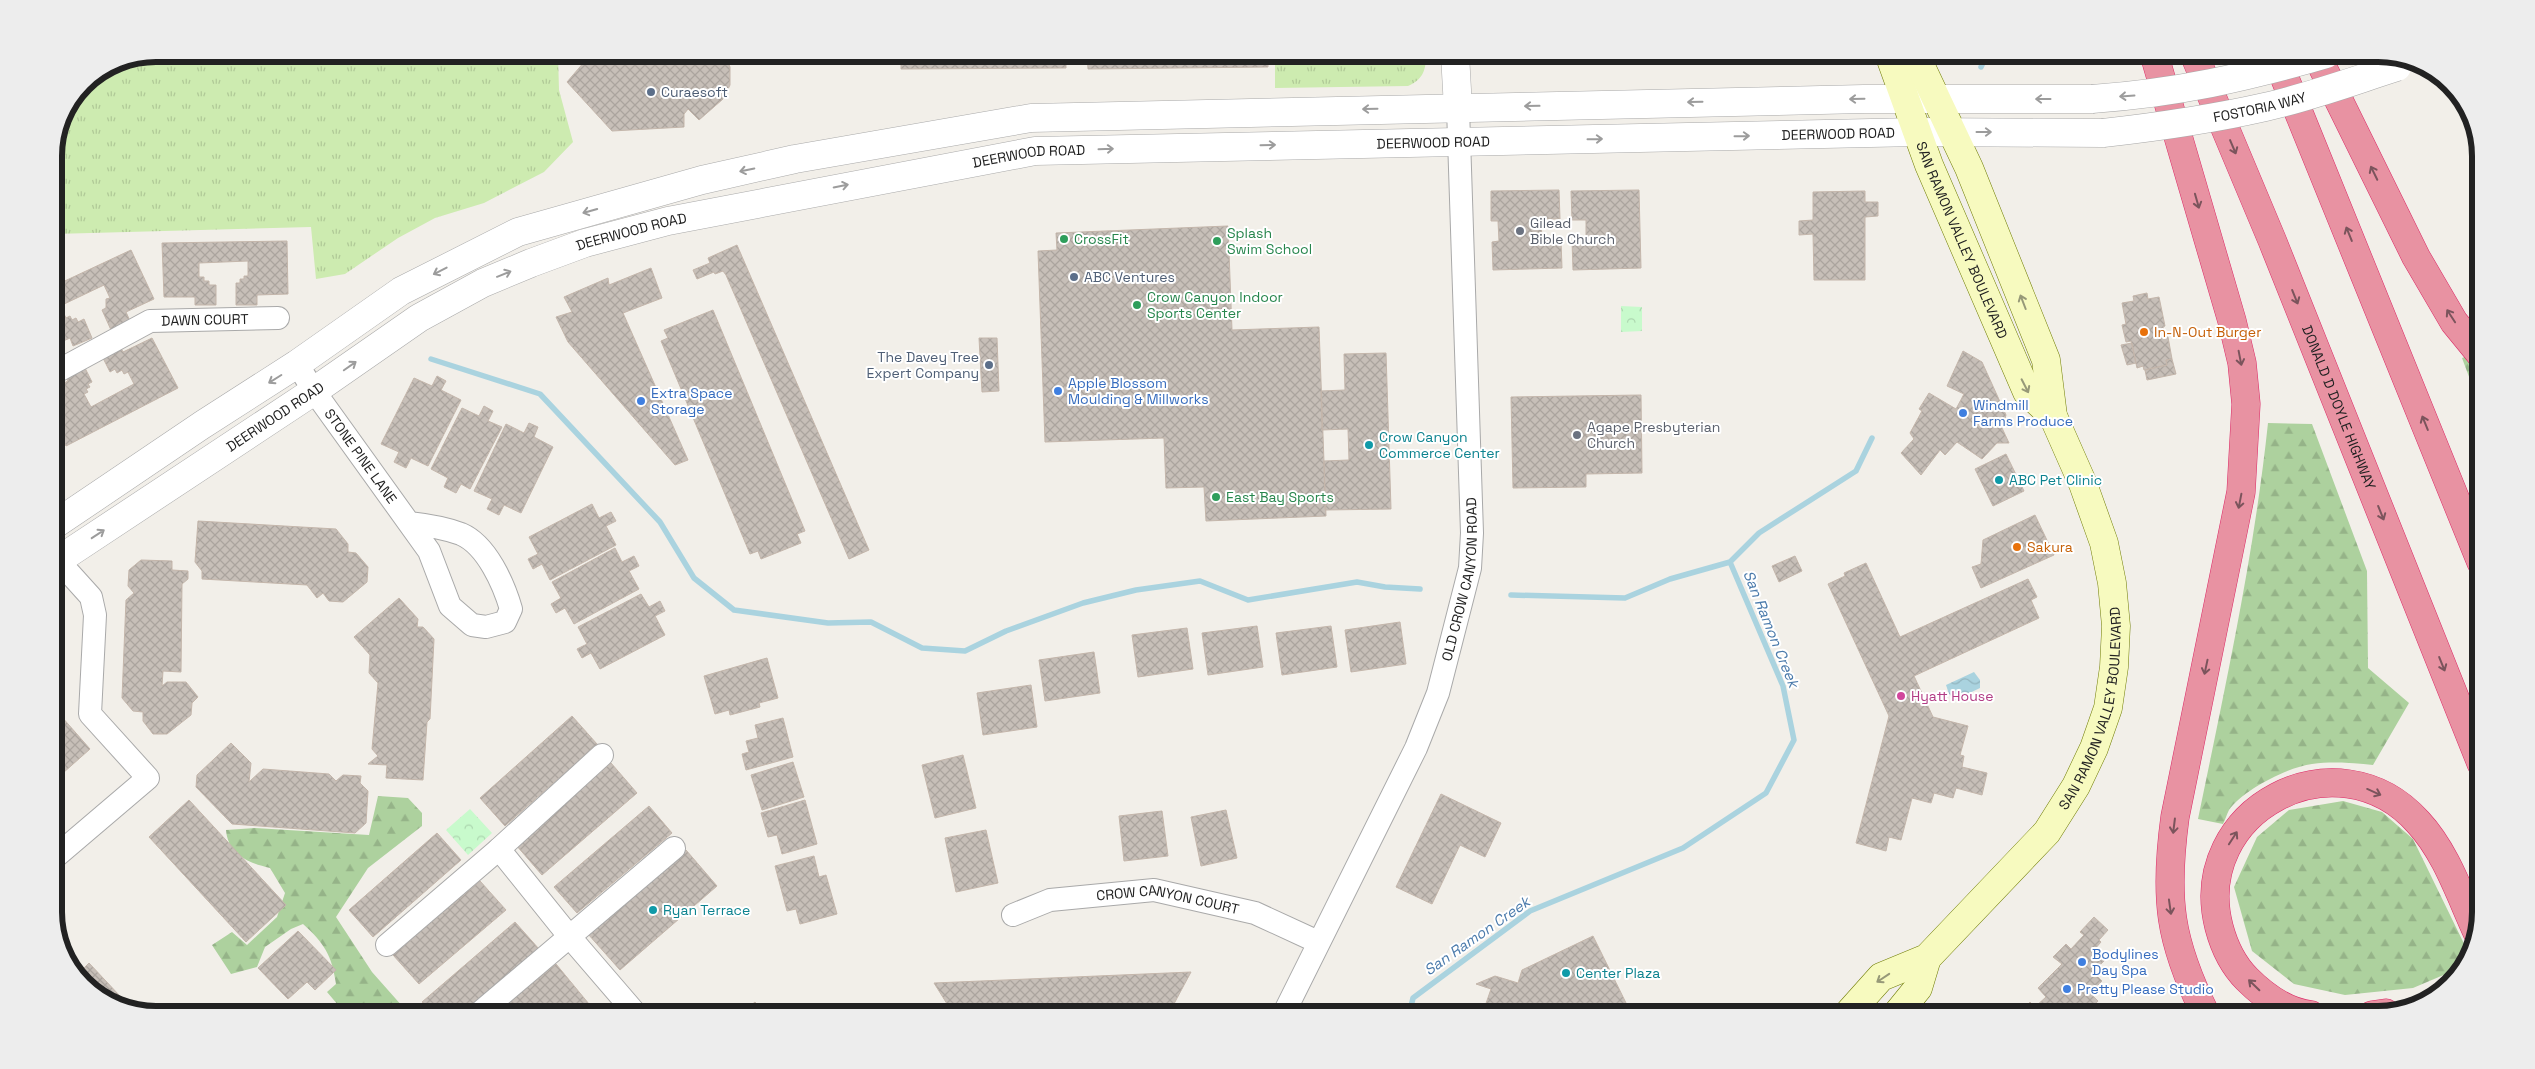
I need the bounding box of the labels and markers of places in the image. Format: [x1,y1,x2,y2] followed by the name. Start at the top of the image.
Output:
[661,83,728,101] place label: Curaesoft
[645,86,657,98] marker: Curaesoft
[1530,214,1615,248] place label: Gilead Bible Church
[1227,224,1312,258] place label: Splash Swim School
[1514,225,1526,237] marker: Gilead Bible Church
[1074,230,1129,248] place label: CrossFit
[1058,233,1070,245] marker: CrossFit
[1211,235,1223,247] marker: Splash Swim School
[1084,268,1175,286] place label: ABC Ventures
[1068,271,1080,283] marker: ABC Ventures
[1147,288,1283,322] place label: Crow Canyon Indoor Sports Center
[1131,299,1143,311] marker: Crow Canyon Indoor Sports Center
[2154,323,2261,341] place label: In-N-Out Burger
[2138,326,2150,338] marker: In-N-Out Burger
[866,348,979,382] place label: The Davey Tree Expert Company
[983,359,995,371] marker: The Davey Tree Expert Company
[1068,374,1209,408] place label: Apple Blossom Moulding & Millworks
[651,384,732,418] place label: Extra Space Storage
[1052,385,1064,397] marker: Apple Blossom Moulding & Millworks
[635,395,647,407] marker: Extra Space Storage
[1973,396,2073,430] place label: Windmill Farms Produce
[1957,407,1969,419] marker: Windmill Farms Produce
[1587,418,1720,452] place label: Agape Presbyterian Church
[1379,428,1500,462] place label: Crow Canyon Commerce Center
[1571,429,1583,441] marker: Agape Presbyterian Church
[1363,439,1375,451] marker: Crow Canyon Commerce Center
[2009,471,2102,489] place label: ABC Pet Clinic
[1993,474,2005,486] marker: ABC Pet Clinic
[1226,488,1334,506] place label: East Bay Sports
[1210,491,1222,503] marker: East Bay Sports
[2027,538,2073,556] place label: Sakura
[2011,541,2023,553] marker: Sakura
[1911,687,1993,705] place label: Hyatt House
[1895,690,1907,702] marker: Hyatt House
[663,901,750,919] place label: Ryan Terrace
[647,904,659,916] marker: Ryan Terrace
[2092,945,2159,979] place label: Bodylines Day Spa
[2076,956,2088,968] marker: Bodylines Day Spa
[1576,964,1660,982] place label: Center Plaza
[1560,967,1572,979] marker: Center Plaza
[2077,980,2214,998] place label: Pretty Please Studio
[2061,983,2073,995] marker: Pretty Please Studio

